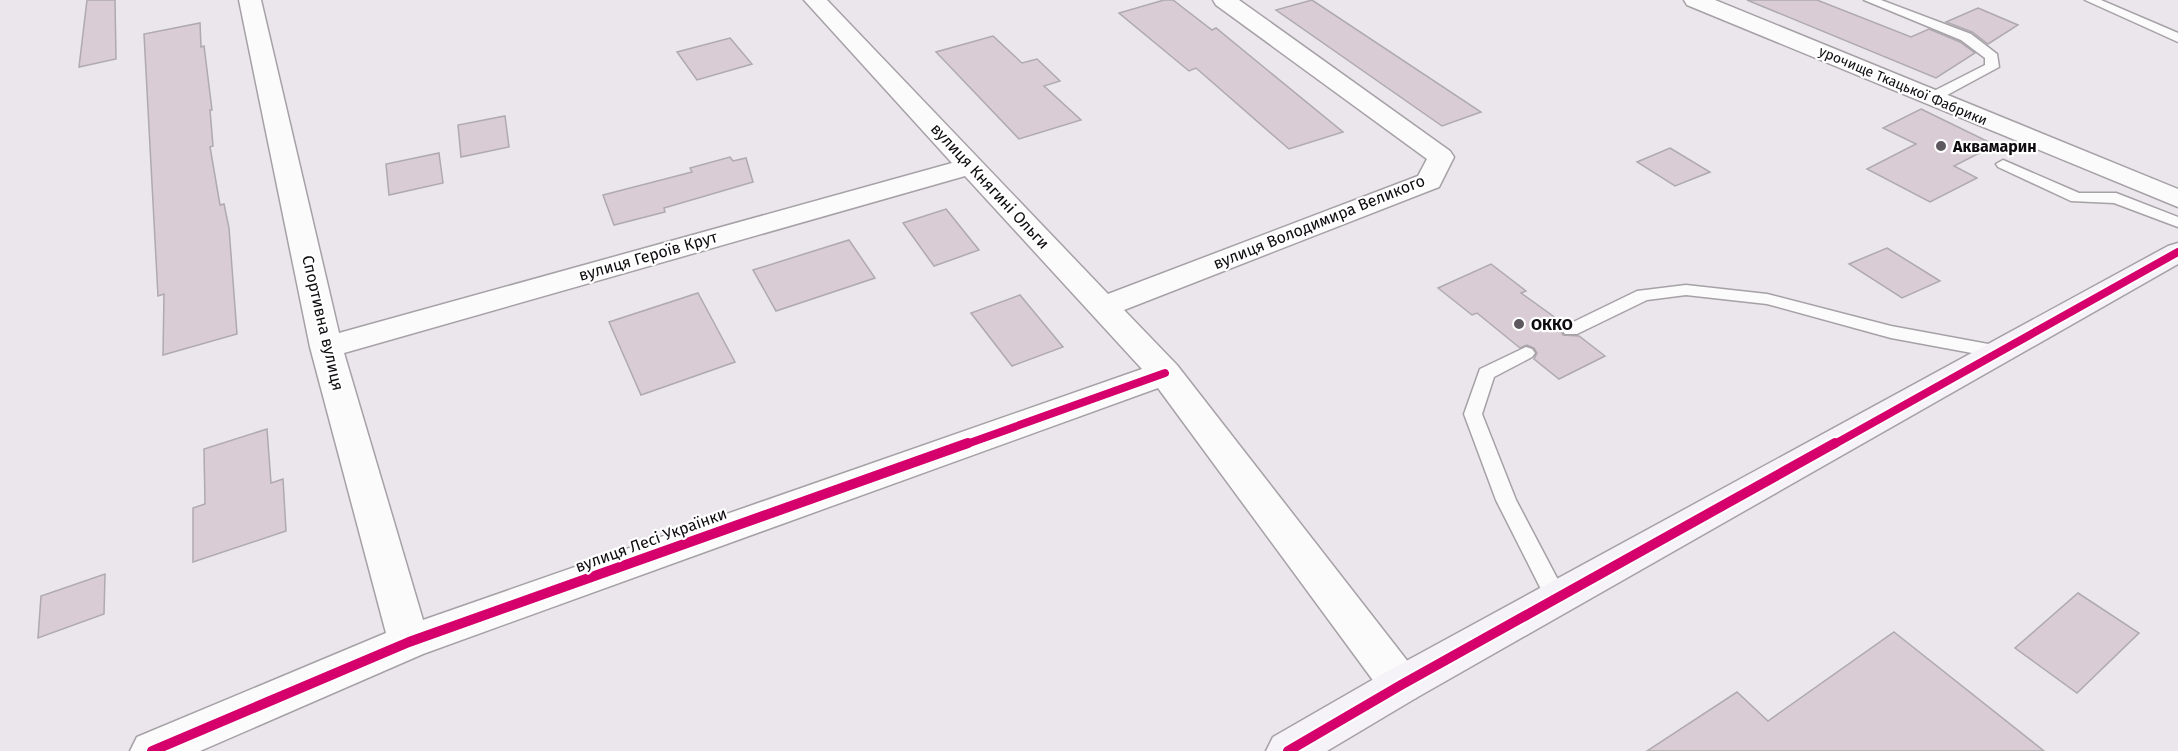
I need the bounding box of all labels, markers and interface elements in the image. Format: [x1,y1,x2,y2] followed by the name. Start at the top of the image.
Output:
[1816,43,1990,129] street label: урочище Ткацької Фабрики
[927,119,1053,253] street label: вулиця Княгині Ольги
[1952,137,2037,156] place label: Аквамарин
[1934,139,1948,153] marker: Аквамарин
[1210,171,1428,273] street label: вулиця Володимира Великого
[576,227,720,285] street label: вулиця Героїв Крут
[298,253,348,393] street label: Спортивна вулиця
[1531,315,1573,334] place label: ОККО
[1512,317,1526,331] marker: ОККО
[573,504,729,576] street label: вулиця Лесі Українки

